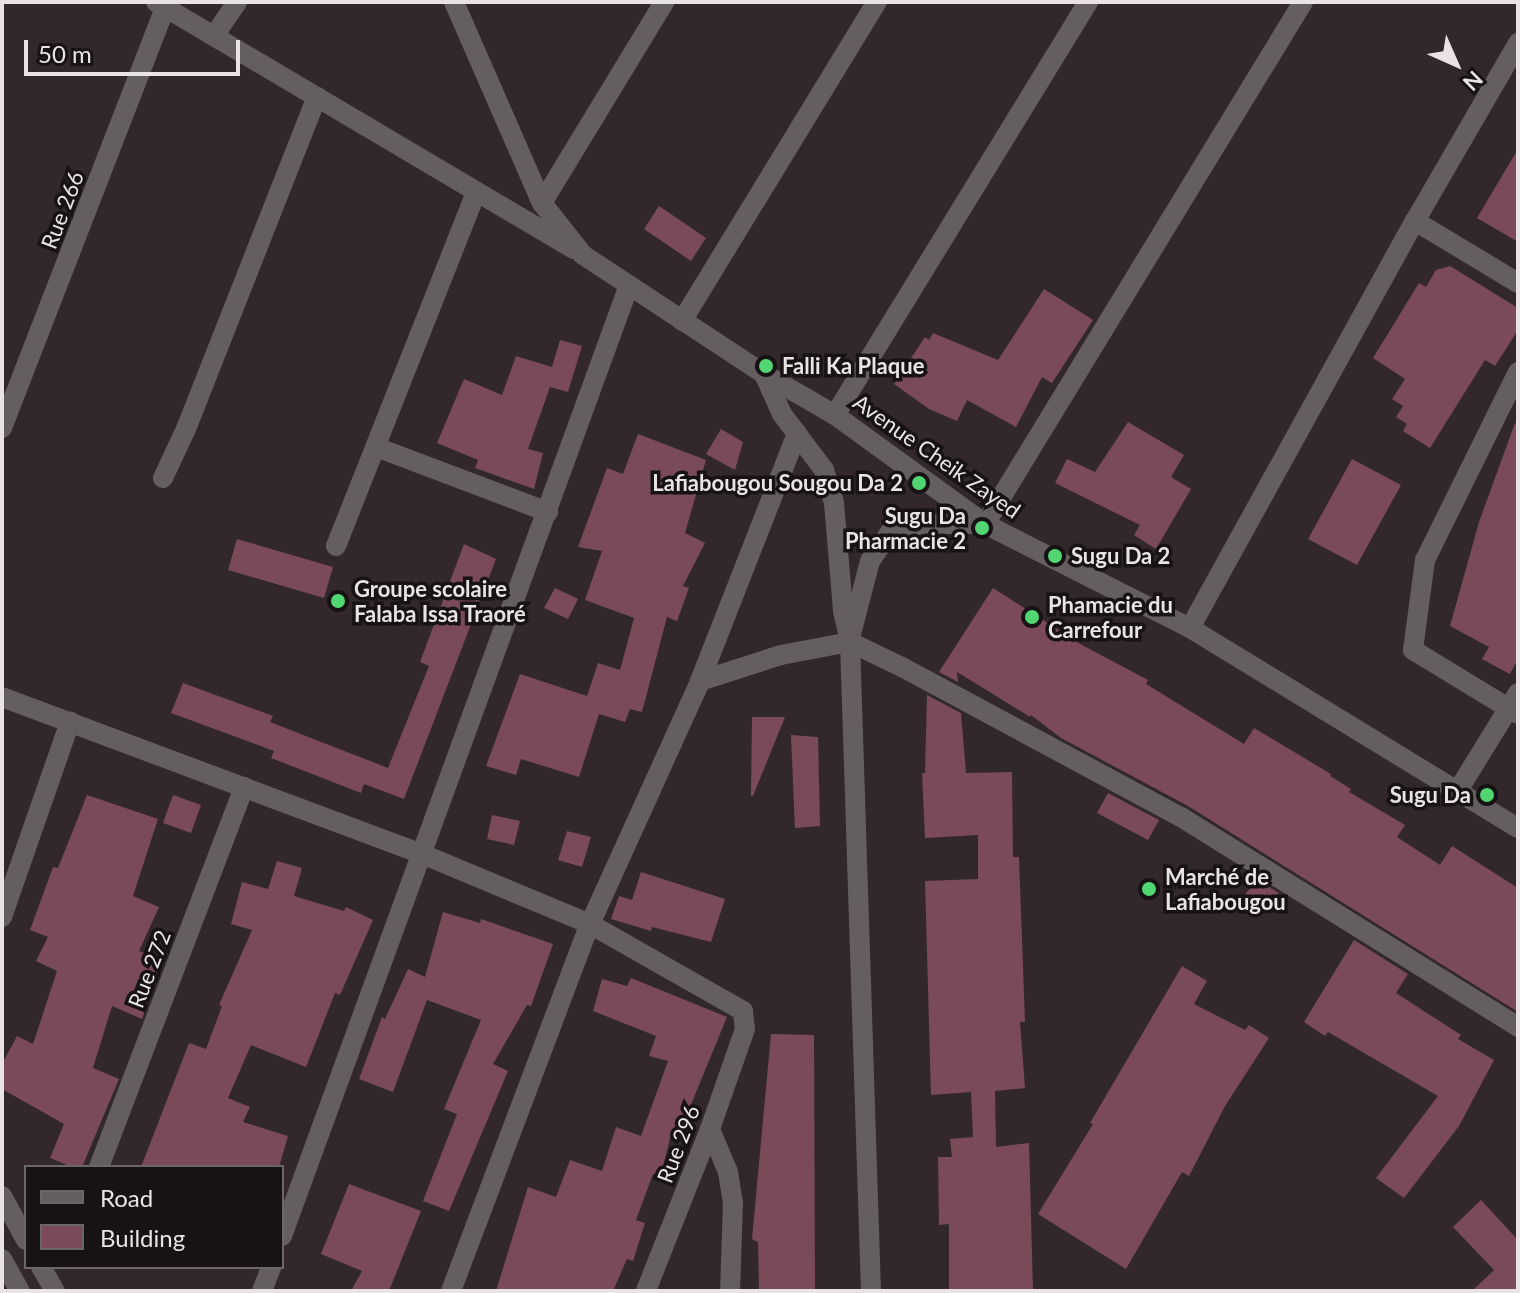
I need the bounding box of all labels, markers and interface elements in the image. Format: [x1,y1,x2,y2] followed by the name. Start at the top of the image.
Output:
[28,24,244,74] scale bar
[1416,24,1496,104] north arrow
[38,39,92,68] text: 50 m
[1458,66,1489,97] text: N
[35,167,89,253] street label: Rue 266
[782,353,924,379] place label: Falli Ka Plaque
[757,357,775,375] marker: Falli Ka Plaque
[848,388,1026,524] street label: Avenue Cheik Zayed
[652,470,903,496] place label: Lafiabougou Sougou Da 2
[910,474,928,492] marker: Lafiabougou Sougou Da 2
[845,502,966,554] place label: Sugu Da Pharmacie 2
[973,519,991,537] marker: Sugu Da Pharmacie 2
[1071,543,1170,569] place label: Sugu Da 2
[1046,547,1064,565] marker: Sugu Da 2
[354,575,526,626] place label: Groupe scolaire Falaba Issa Traoré
[1048,591,1173,642] place label: Phamacie du Carrefour
[329,592,347,610] marker: Groupe scolaire Falaba Issa Traoré
[1023,608,1041,626] marker: Phamacie du Carrefour
[1390,782,1471,808] place label: Sugu Da
[1478,786,1496,804] marker: Sugu Da
[1165,863,1286,914] place label: Marché de Lafiabougou
[1140,880,1158,898] marker: Marché de Lafiabougou
[122,926,176,1012] street label: Rue 272
[651,1101,705,1187] street label: Rue 296
[24,1165,284,1269] legend
[100,1183,153,1212] text: Road
[100,1223,185,1252] text: Building

